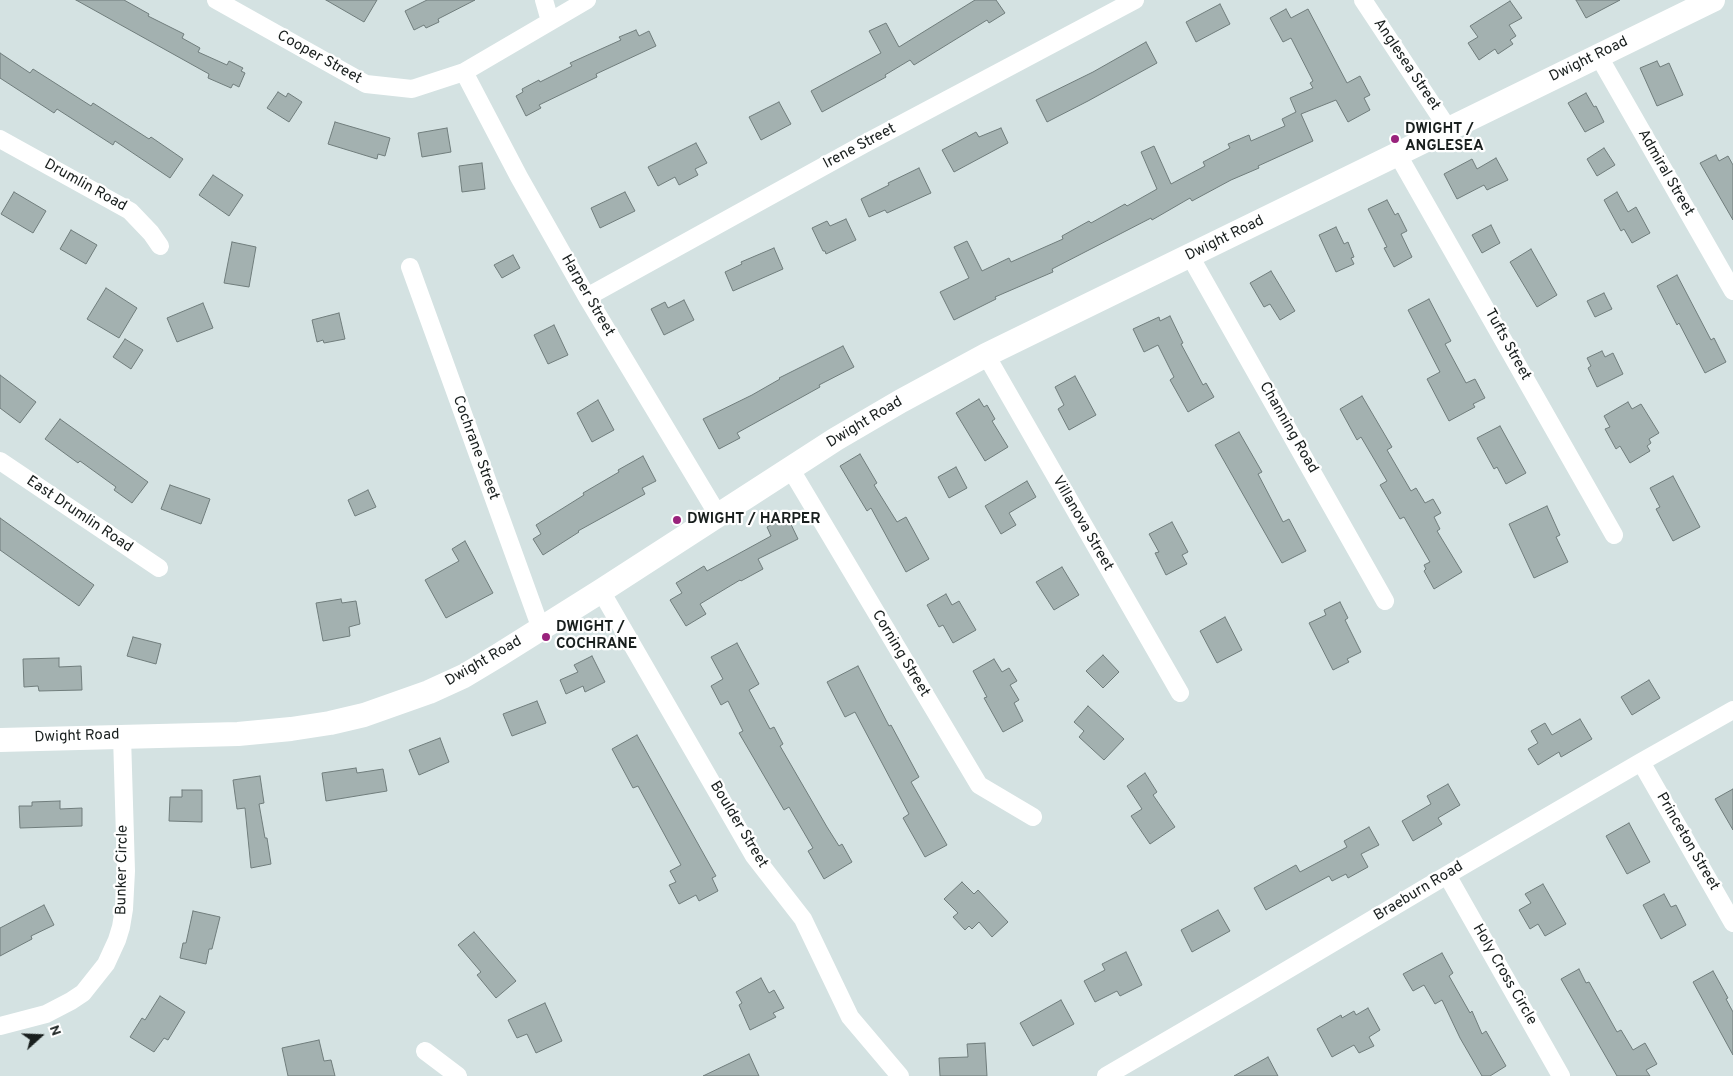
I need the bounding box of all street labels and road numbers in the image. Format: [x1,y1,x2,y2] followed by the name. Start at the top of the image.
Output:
[1369,16,1443,114] street label: Anglesea Street
[273,27,365,89] street label: Cooper Street
[1547,33,1631,87] street label: Dwight Road
[821,120,899,174] street label: Irene Street
[1633,126,1697,220] street label: Admiral Street
[41,156,129,216] street label: Drumlin Road
[1183,212,1267,266] street label: Dwight Road
[556,252,618,340] street label: Harper Street
[1480,306,1534,384] street label: Tufts Street
[1255,379,1321,477] street label: Channing Road
[448,393,502,503] street label: Cochrane Street
[824,393,906,453] street label: Dwight Road
[22,473,136,557] street label: East Drumlin Road
[1048,473,1116,575] street label: Villanova Street
[867,607,933,701] street label: Corning Street
[443,633,525,691] street label: Dwight Road
[34,727,120,747] street label: Dwight Road
[705,778,771,872] street label: Boulder Street
[1652,790,1722,894] street label: Princeton Street
[113,825,133,915] street label: Bunker Circle
[1371,858,1467,926] street label: Braeburn Road
[1468,921,1540,1029] street label: Holy Cross Circle

